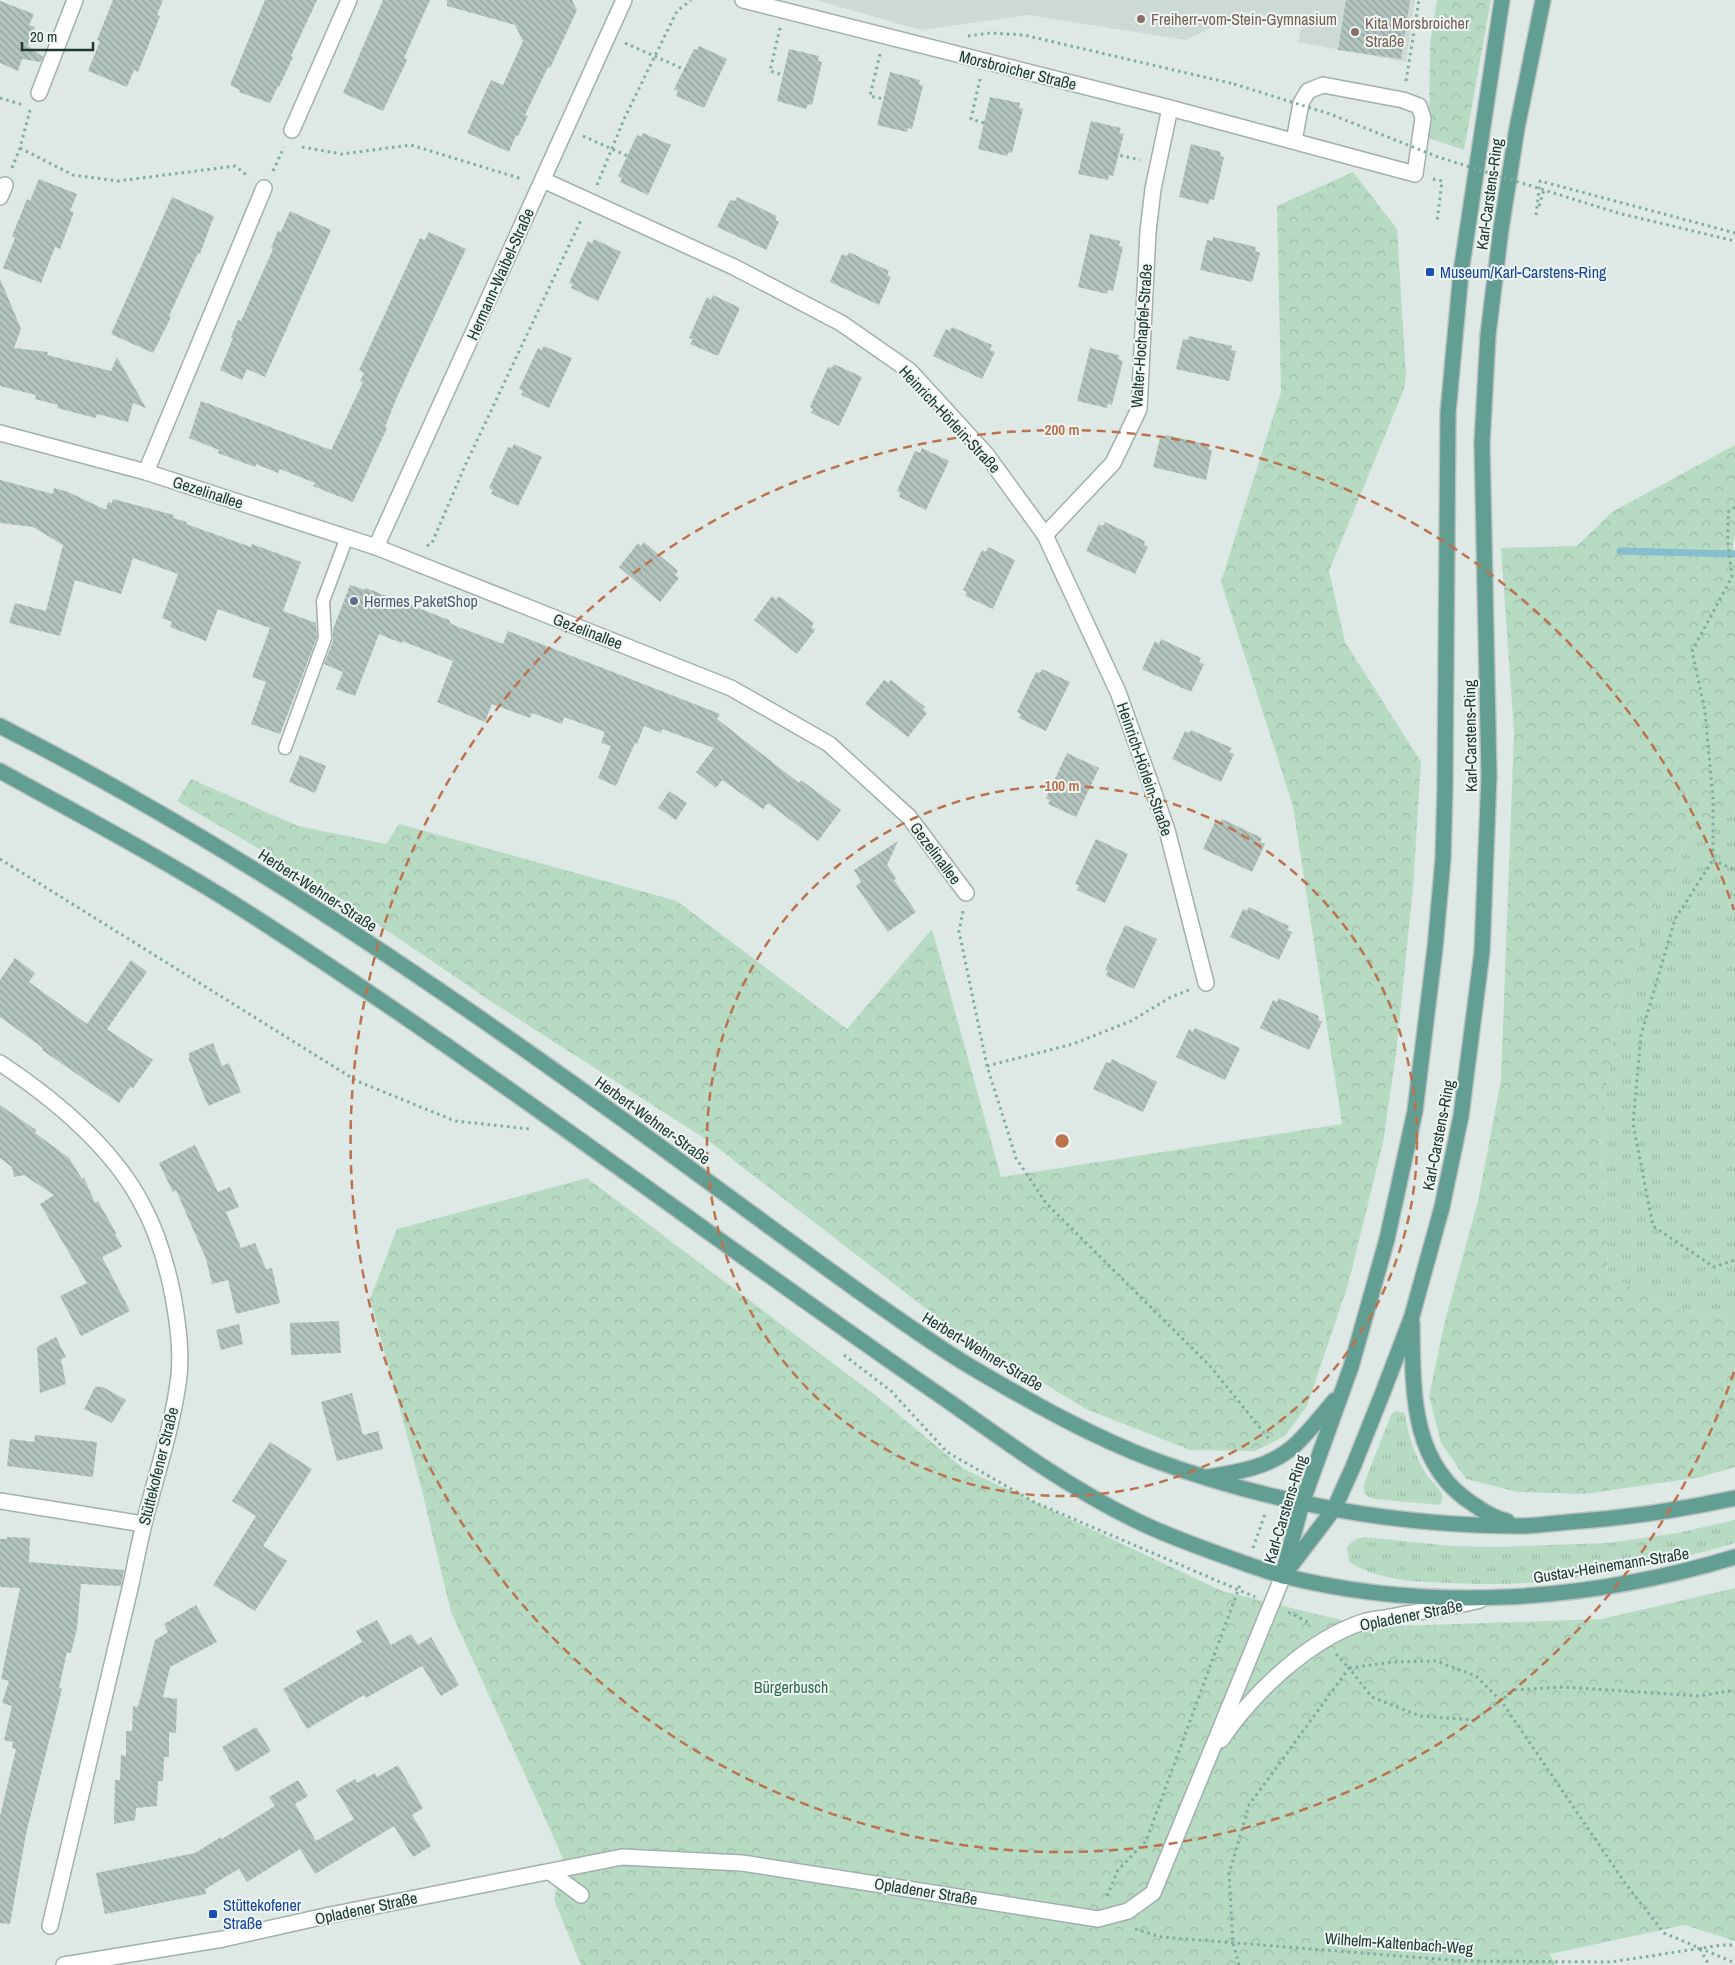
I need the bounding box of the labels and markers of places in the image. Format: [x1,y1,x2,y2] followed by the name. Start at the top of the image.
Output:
[1151,8,1337,30] place label: Freiherr-vom-Stein-Gymnasium
[1365,12,1470,52] place label: Kita Morsbroicher Straße
[1135,13,1147,25] marker: Freiherr-vom-Stein-Gymnasium
[1349,26,1361,38] marker: Kita Morsbroicher Straße
[1440,261,1607,283] place label: Museum/Karl-Carstens-Ring
[1424,266,1436,278] marker: Museum/Karl-Carstens-Ring
[364,590,478,612] place label: Hermes PaketShop
[348,595,360,607] marker: Hermes PaketShop
[1053,1132,1071,1150] centre of rings
[223,1894,302,1934] place label: Stüttekofener Straße
[207,1908,219,1920] marker: Stüttekofener Straße

